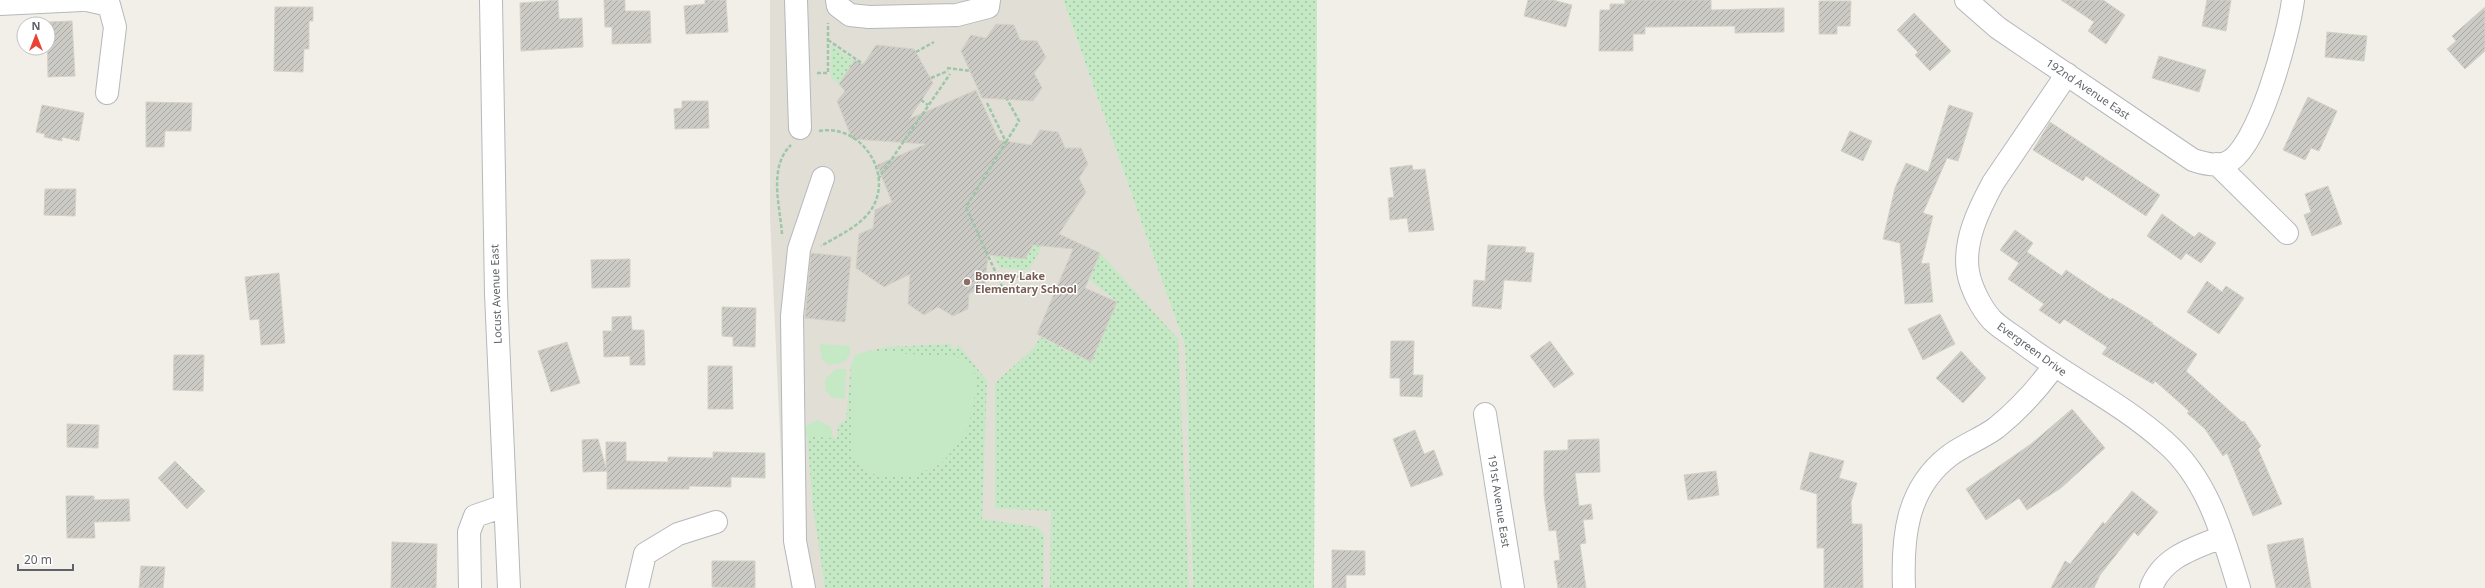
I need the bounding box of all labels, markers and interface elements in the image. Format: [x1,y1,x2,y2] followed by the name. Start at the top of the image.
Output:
[16,16,56,56] north arrow
[32,18,40,33] text: N
[2043,55,2133,122] street label: 192nd Avenue East
[486,244,505,344] street label: Locust Avenue East
[975,268,1077,296] place label: Bonney Lake Elementary School
[962,277,972,287] marker: Bonney Lake Elementary School
[1994,318,2070,379] street label: Evergreen Drive
[1485,453,1514,549] street label: 191st Avenue East
[18,546,73,572] scale bar
[24,551,52,568] text: 20 m

